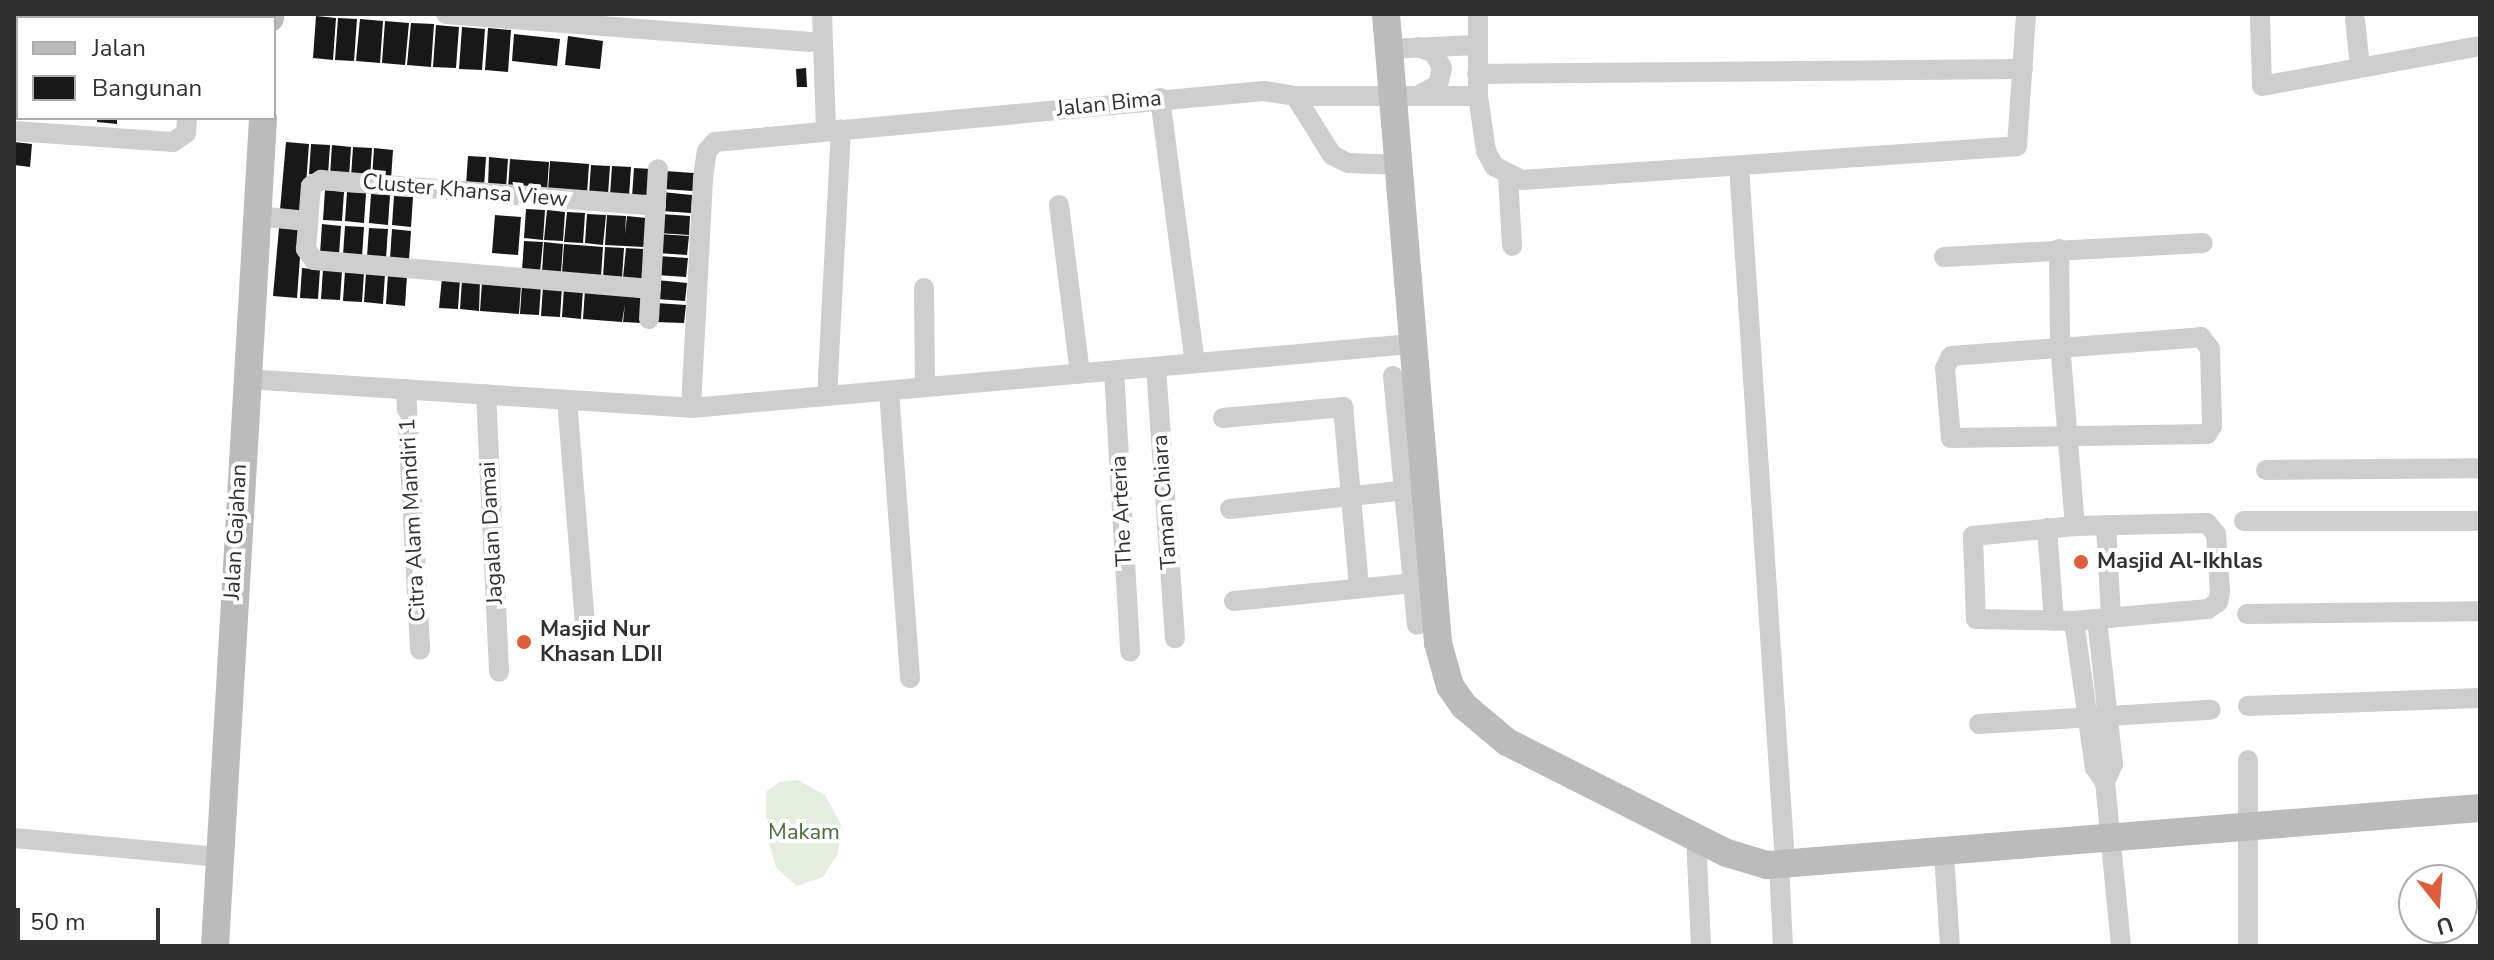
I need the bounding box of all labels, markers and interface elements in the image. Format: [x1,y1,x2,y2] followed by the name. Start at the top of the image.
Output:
[16,16,276,120] legend
[92,32,146,64] text: Jalan
[92,72,202,104] text: Bangunan
[1055,85,1163,123] street label: Jalan Bima
[361,169,569,213] street label: Cluster Khansa View
[394,417,432,623] street label: Citra Alam Mandiri 1
[1147,434,1183,570] street label: Taman Chiara
[1106,455,1138,567] street label: The Arteria
[475,461,509,605] street label: Jagalan Damai
[219,463,253,601] street label: Jalan Gajahan
[2097,549,2263,575] place label: Masjid Al-Ikhlas
[2072,553,2090,571] marker: Masjid Al-Ikhlas
[540,616,663,668] place label: Masjid Nur Khasan LDII
[515,633,533,651] marker: Masjid Nur Khasan LDII
[768,820,840,846] park label: Makam
[2398,864,2478,944] north arrow
[20,892,164,942] scale bar
[30,906,86,938] text: 50 m
[2432,908,2457,942] text: U

